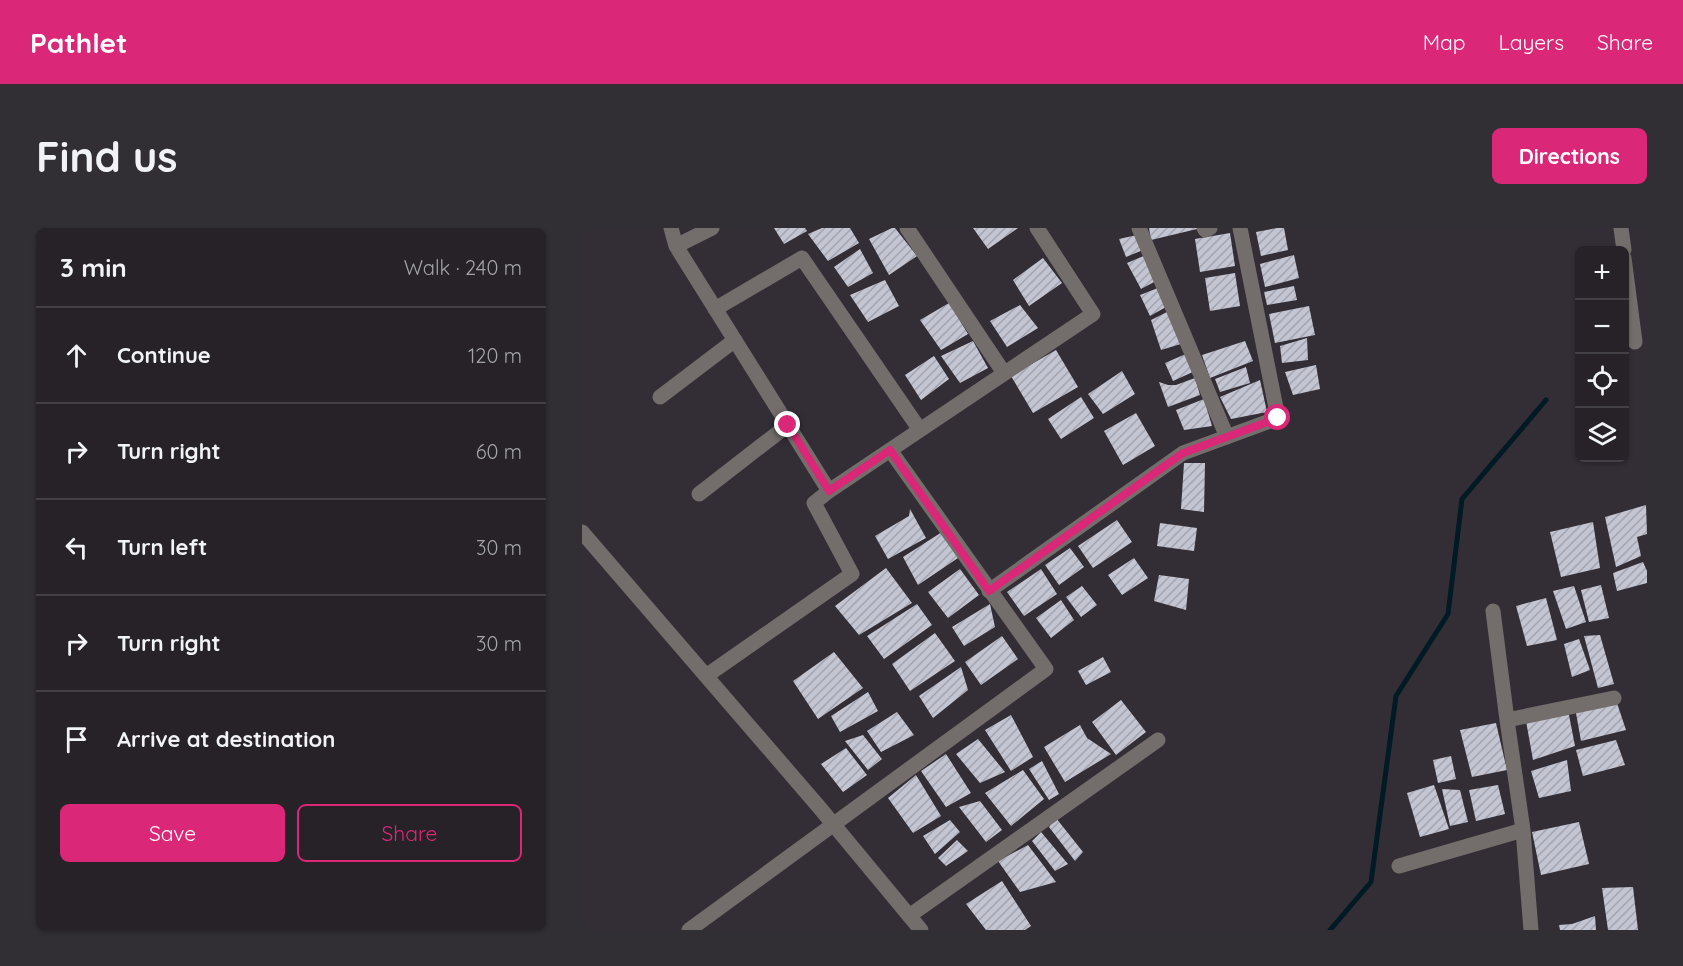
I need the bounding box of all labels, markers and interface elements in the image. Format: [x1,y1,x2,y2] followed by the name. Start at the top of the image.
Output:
[30,25,127,60] text: Pathlet
[1423,29,1466,55] text: Map
[1499,29,1564,55] text: Layers
[1597,29,1653,55] text: Share
[1492,128,1647,184] button: Directions
[36,130,178,183] text: Find us
[1575,246,1629,462] map controls
[1575,246,1629,300] button: +
[60,251,127,284] text: 3 min
[404,255,522,280] text: Walk · 240 m
[1575,300,1629,354] button: −
[60,339,93,372] icon: ahead
[117,341,211,369] text: Continue
[468,343,522,368] text: 120 m
[1575,354,1629,408] button: locate
[1264,404,1290,430] route start
[1575,408,1629,462] button: layers
[774,411,800,437] route end
[60,435,93,468] icon: right
[117,437,221,465] text: Turn right
[476,439,522,464] text: 60 m
[60,531,93,564] icon: left
[117,533,207,561] text: Turn left
[476,535,522,560] text: 30 m
[60,627,93,660] icon: right
[117,629,221,657] text: Turn right
[476,631,522,656] text: 30 m
[60,723,93,756] icon: arrive
[117,725,335,753] text: Arrive at destination
[60,804,285,862] button: Save
[297,804,522,862] button: Share

